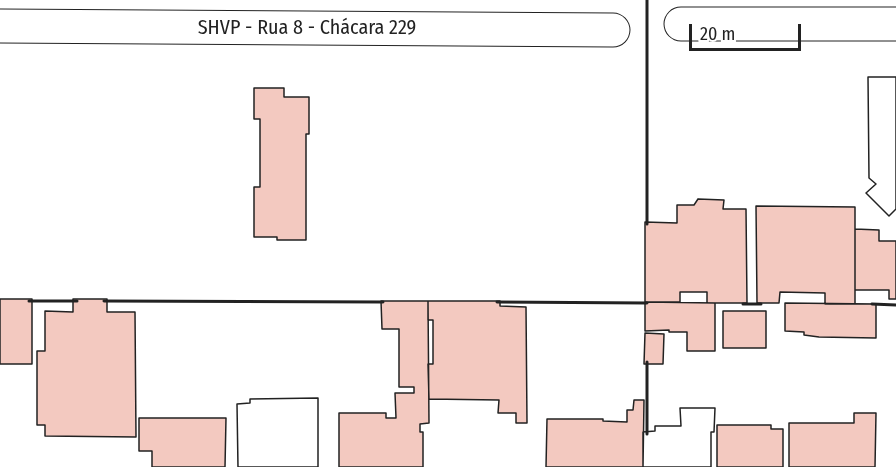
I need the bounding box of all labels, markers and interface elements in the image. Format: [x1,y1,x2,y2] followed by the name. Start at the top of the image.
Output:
[692,12,804,50] scale bar
[198,16,416,40] street label: SHVP - Rua 8 - Chácara 229
[700,23,735,45] text: 20 m

